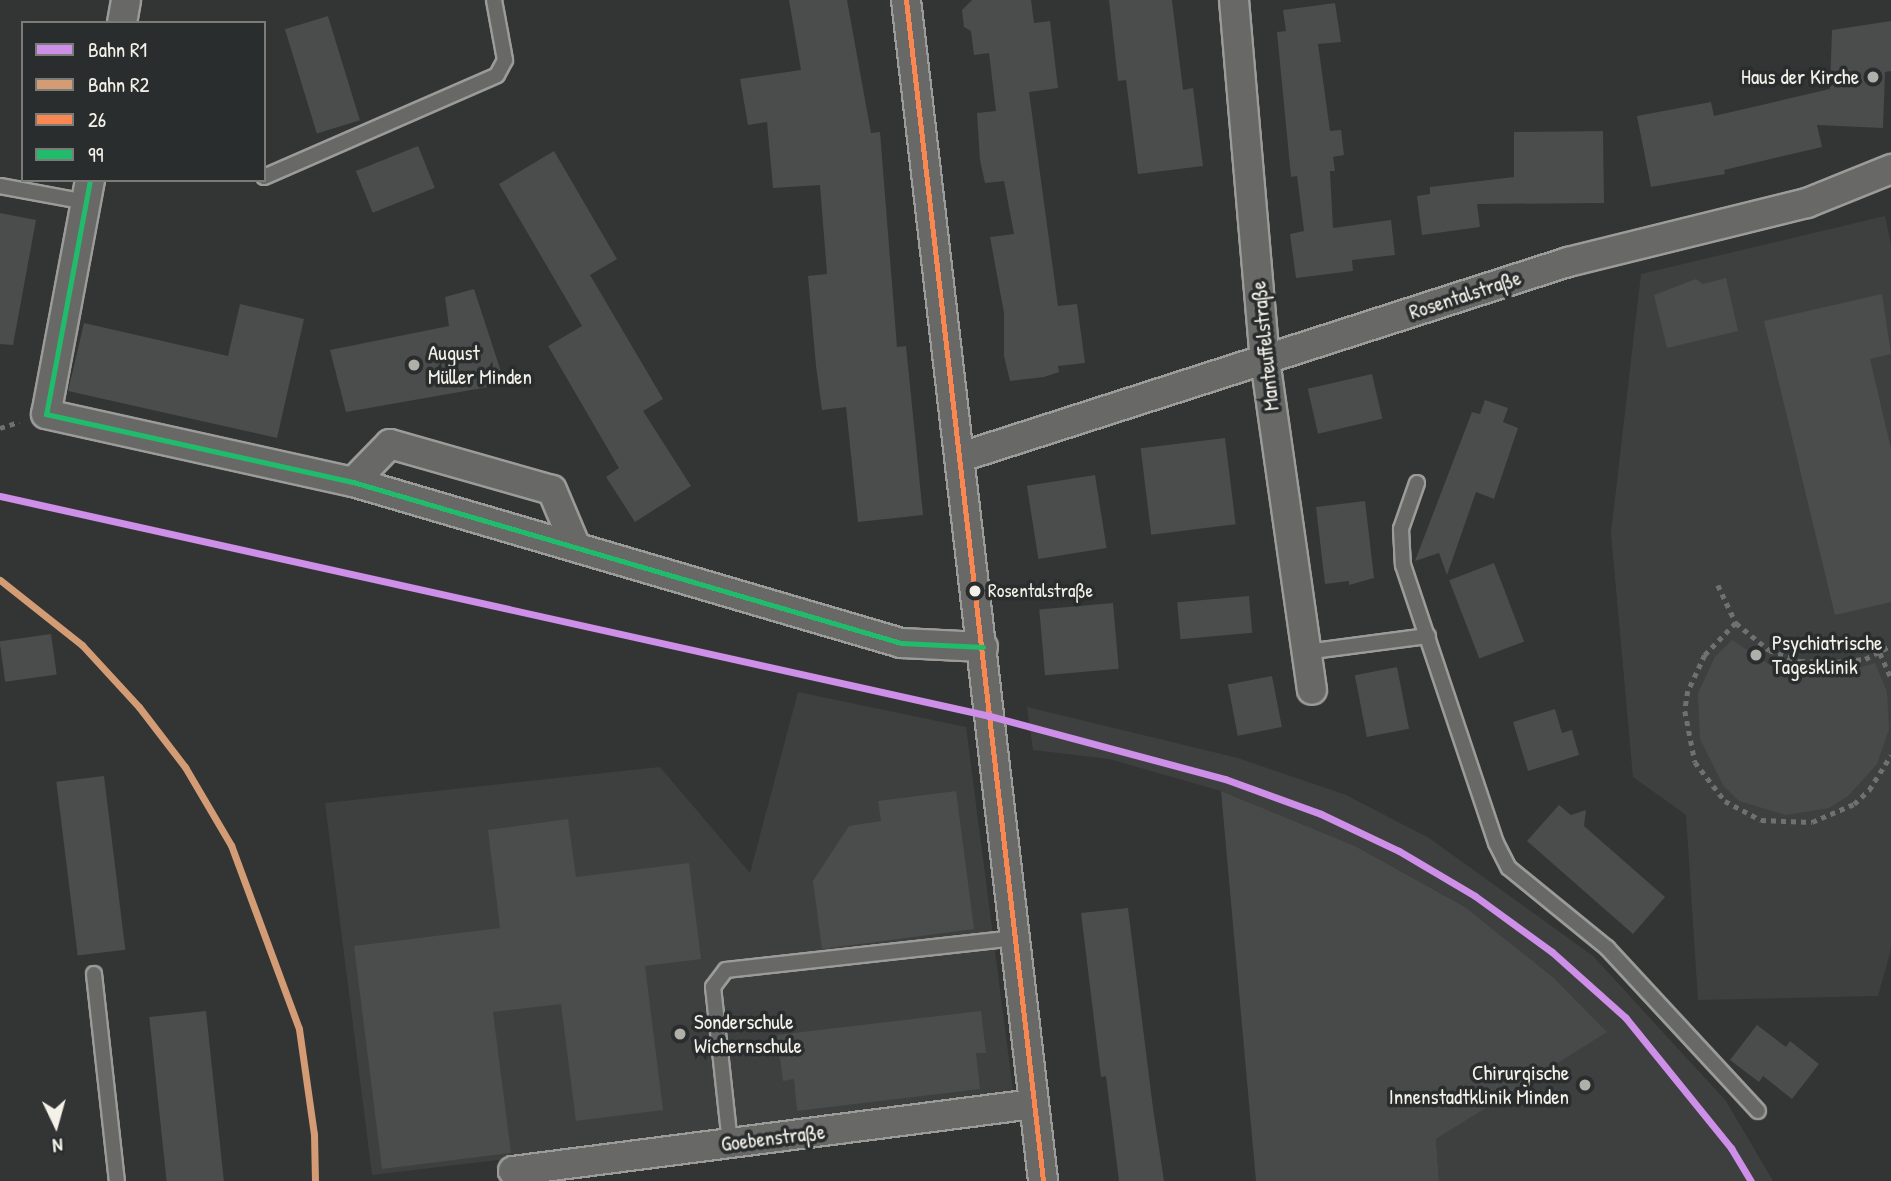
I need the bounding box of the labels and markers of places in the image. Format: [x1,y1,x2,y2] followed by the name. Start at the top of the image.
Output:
[1741,64,1859,90] place label: Haus der Kirche
[1865,69,1881,85] marker: Haus der Kirche
[428,340,532,390] place label: August Müller Minden
[406,357,422,373] marker: August Müller Minden
[988,580,1093,602] place label: Rosentalstraße
[968,584,982,598] marker: Rosentalstraße
[1772,630,1882,680] place label: Psychiatrische Tagesklinik
[1746,645,1766,665] marker: Psychiatrische Tagesklinik
[694,1009,802,1059] place label: Sonderschule Wichernschule
[672,1026,688,1042] marker: Sonderschule Wichernschule
[1389,1060,1569,1110] place label: Chirurgische Innenstadtklinik Minden
[1575,1075,1595,1095] marker: Chirurgische Innenstadtklinik Minden

